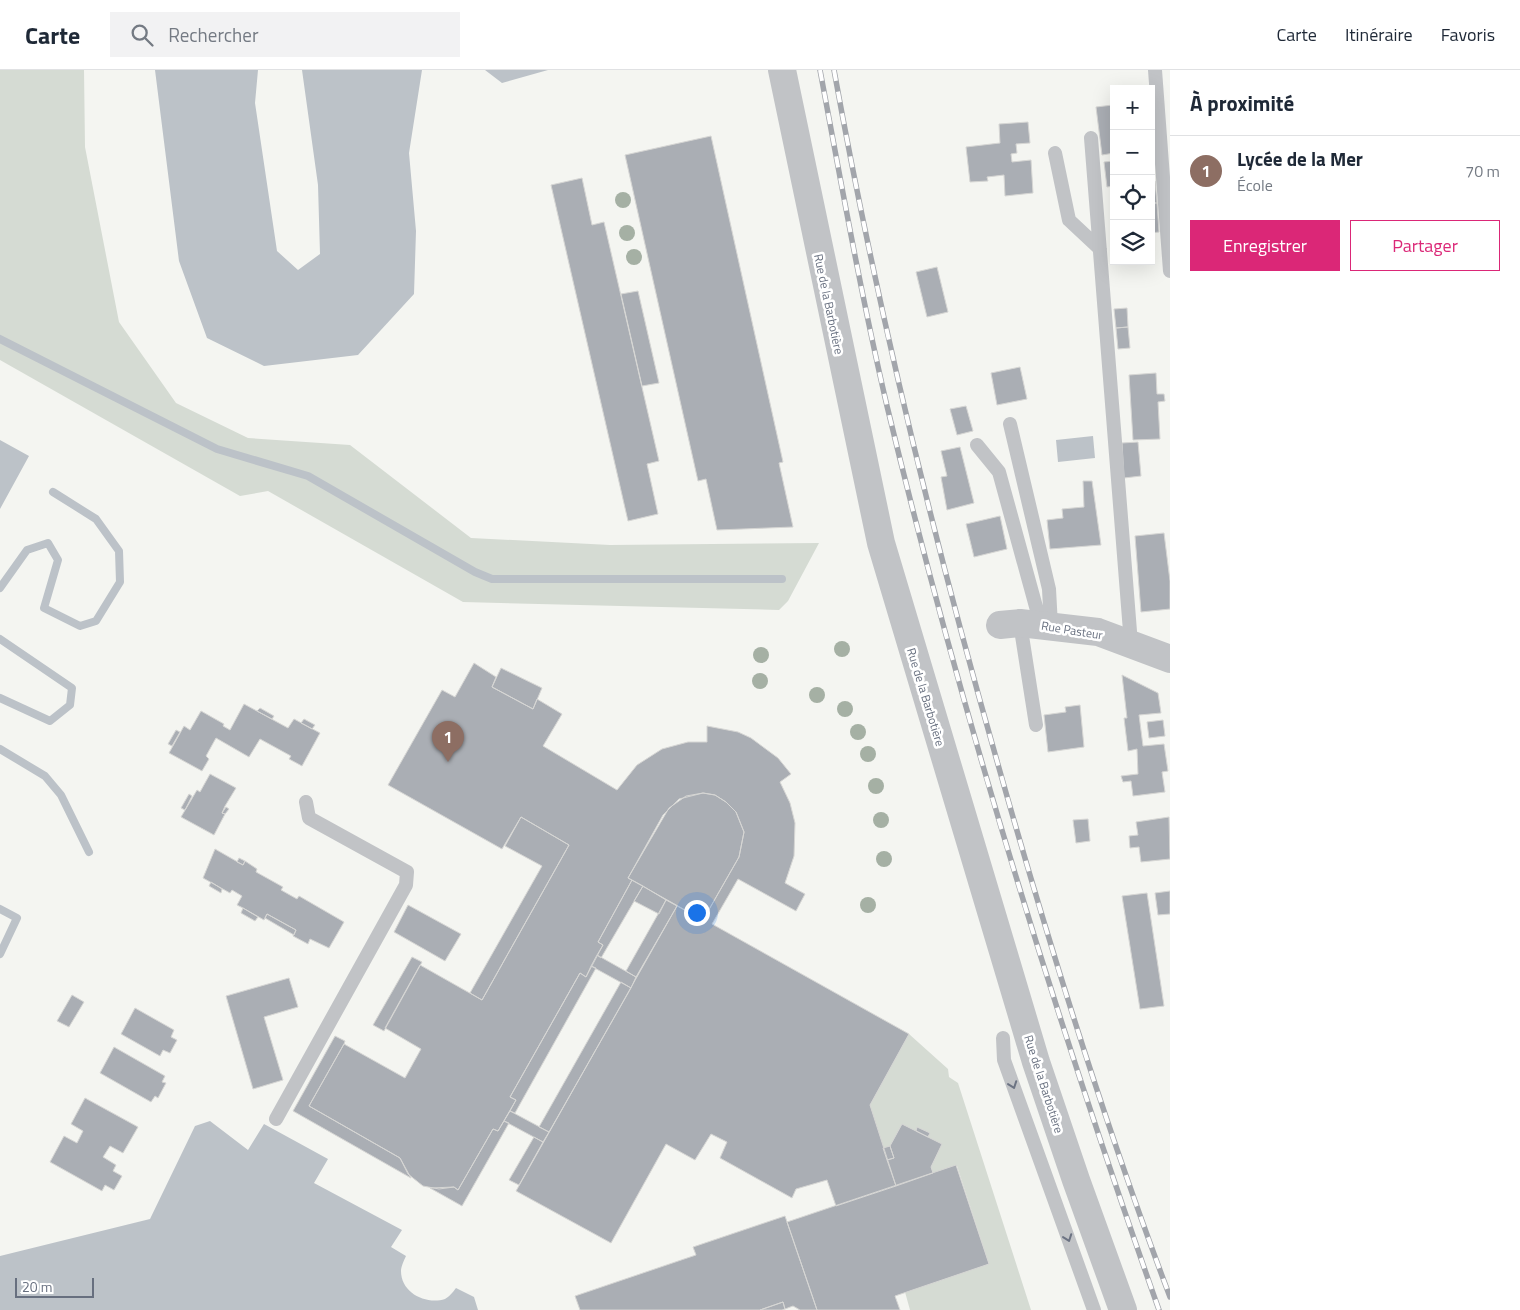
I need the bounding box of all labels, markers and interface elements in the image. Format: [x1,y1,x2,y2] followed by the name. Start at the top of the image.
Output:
[110,12,460,57] search box
[25,17,80,53] text: Carte
[168,20,258,49] text: Rechercher
[128,21,156,49] icon: search
[1276,21,1317,48] text: Carte
[1345,21,1413,48] text: Itinéraire
[1441,21,1495,48] text: Favoris
[1110,85,1155,265] map controls
[1110,85,1155,130] button: +
[1190,87,1294,119] text: À proximité
[1110,130,1155,175] button: −
[1237,144,1363,173] text: Lycée de la Mer
[1202,159,1210,183] text: 1
[1465,159,1500,183] text: 70 m
[1237,173,1273,197] text: École
[1110,175,1155,220] button: locate
[1110,220,1155,265] button: layers
[1190,220,1340,271] button: Enregistrer
[1350,220,1500,271] button: Partager
[809,252,849,356] street label: Rue de la Barbotière
[1040,616,1104,644] street label: Rue Pasteur
[902,645,950,749] street label: Rue de la Barbotière
[432,721,464,762] pin: 1
[684,900,710,926] your location
[1019,1033,1069,1135] street label: Rue de la Barbotière
[1007,1080,1017,1089] one-way arrow
[1062,1233,1072,1242] one-way arrow
[15,1275,94,1298] scale bar
[22,1276,52,1297] text: 20 m

